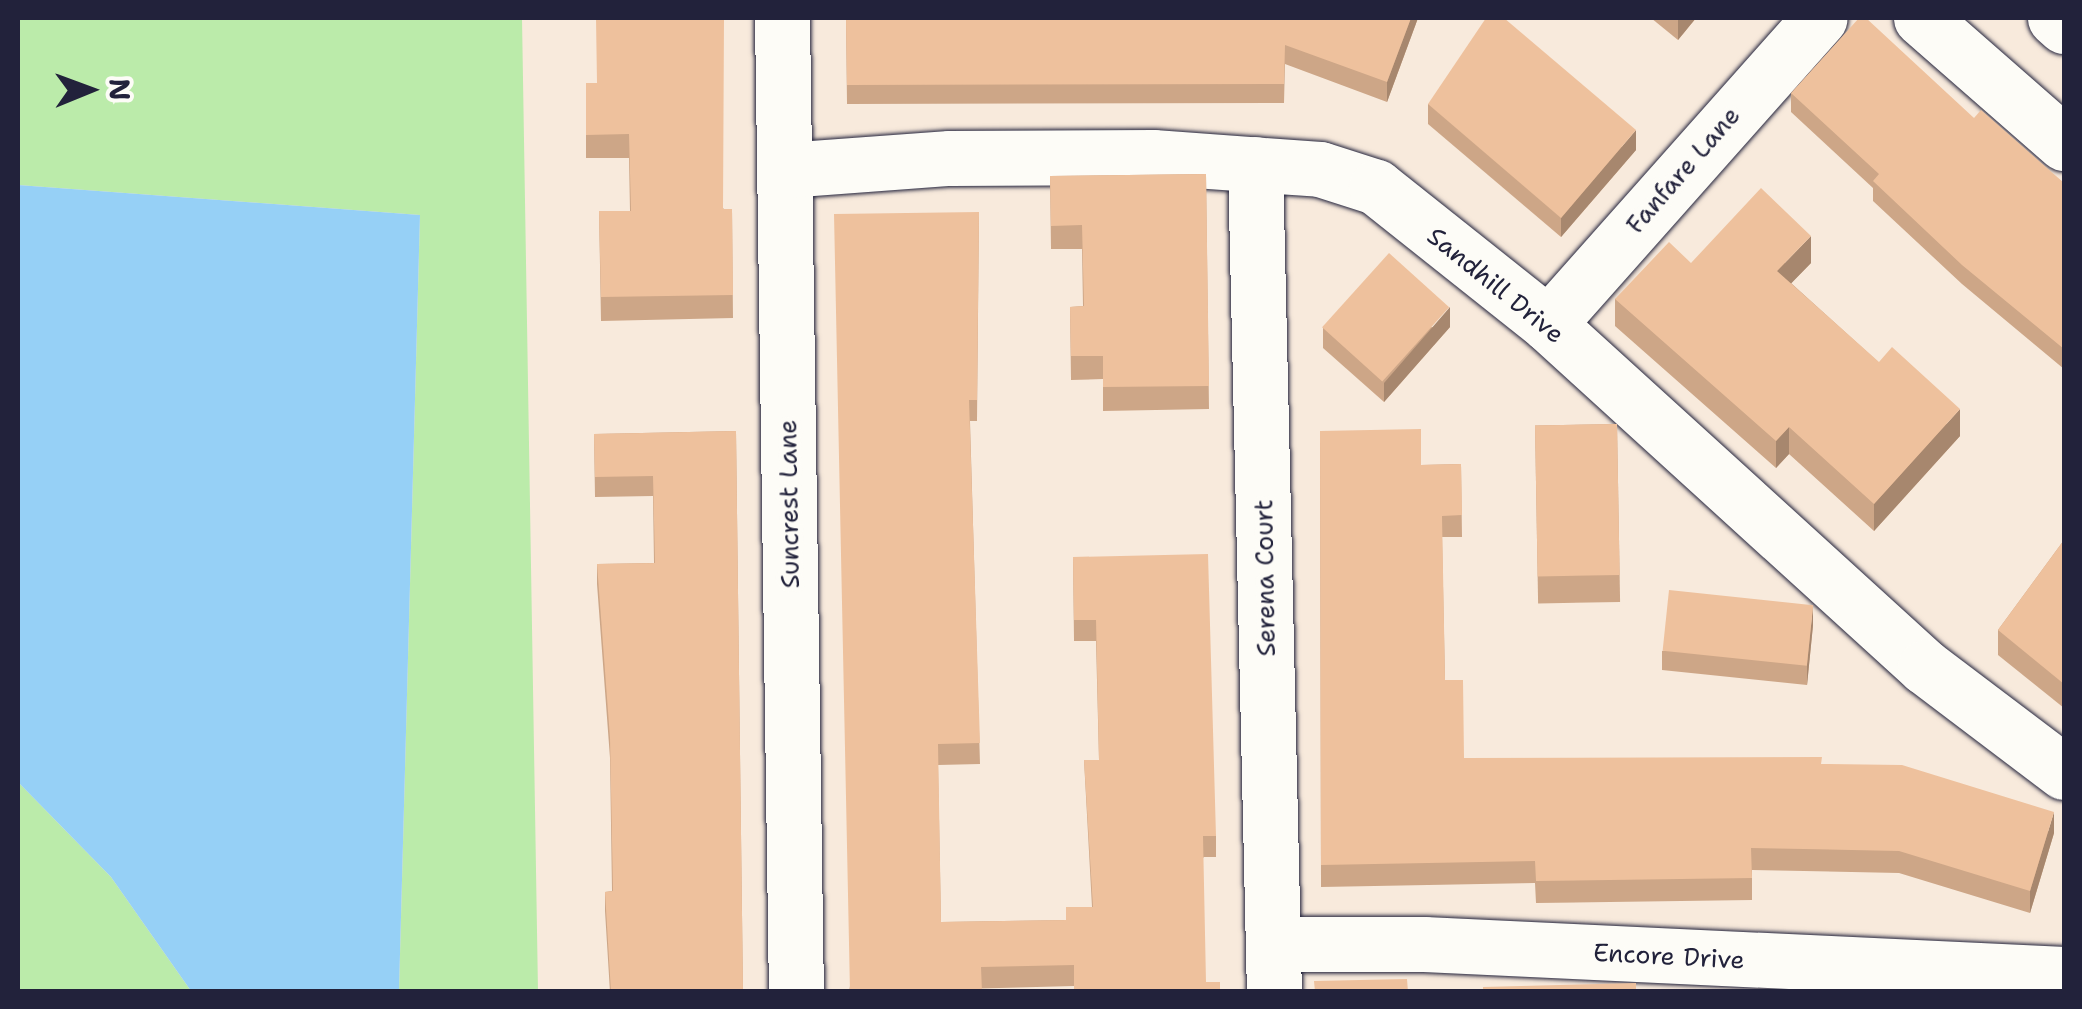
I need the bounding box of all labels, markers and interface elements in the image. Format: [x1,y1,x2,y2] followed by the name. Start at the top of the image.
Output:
[40,40,140,140] north arrow
[101,78,139,101] text: N
[1620,101,1746,239] street label: Fanfare Lane
[1422,221,1570,349] street label: Sandhill Drive
[773,419,805,589] street label: Suncrest Lane
[1249,499,1281,657] street label: Serena Court
[1593,937,1745,975] street label: Encore Drive

